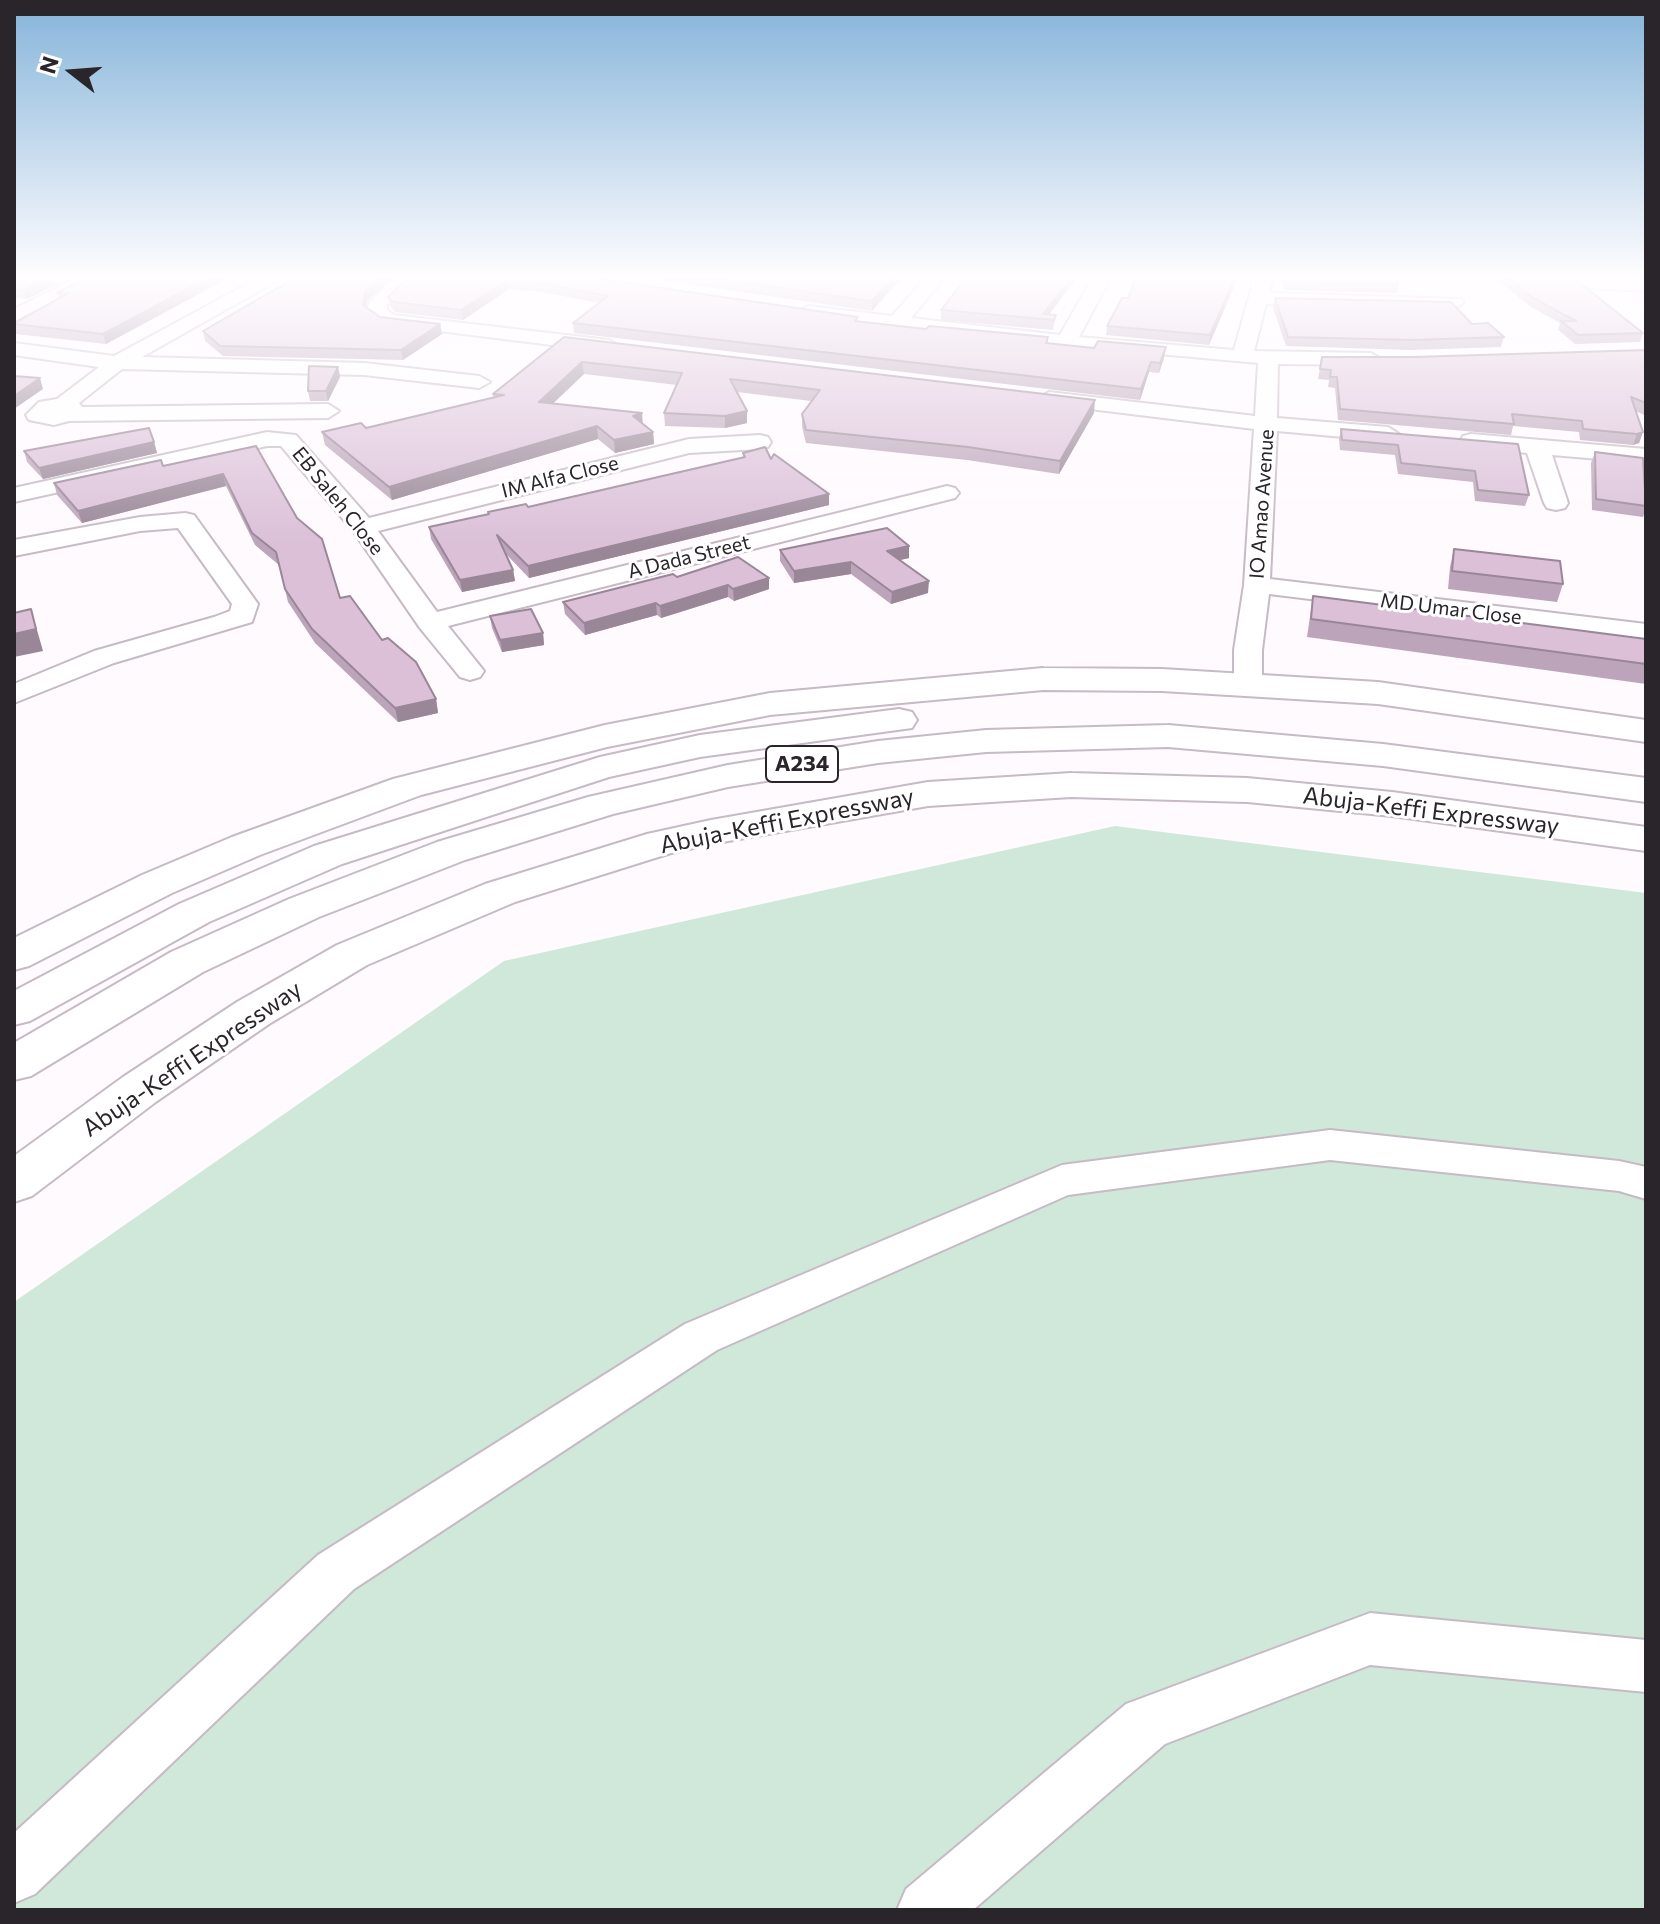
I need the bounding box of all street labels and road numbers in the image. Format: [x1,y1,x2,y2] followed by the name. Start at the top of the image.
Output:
[1245,428,1279,580] street label: IO Amao Avenue
[287,442,389,560] street label: EB Saleh Close
[499,451,621,503] street label: IM Alfa Close
[625,530,753,584] street label: A Dada Street
[1379,588,1523,630] street label: MD Umar Close
[766,746,838,782] road number: A234
[1301,781,1561,841] street label: Abuja-Keffi Expressway
[658,782,916,860] street label: Abuja-Keffi Expressway
[77,975,307,1143] street label: Abuja-Keffi Expressway

